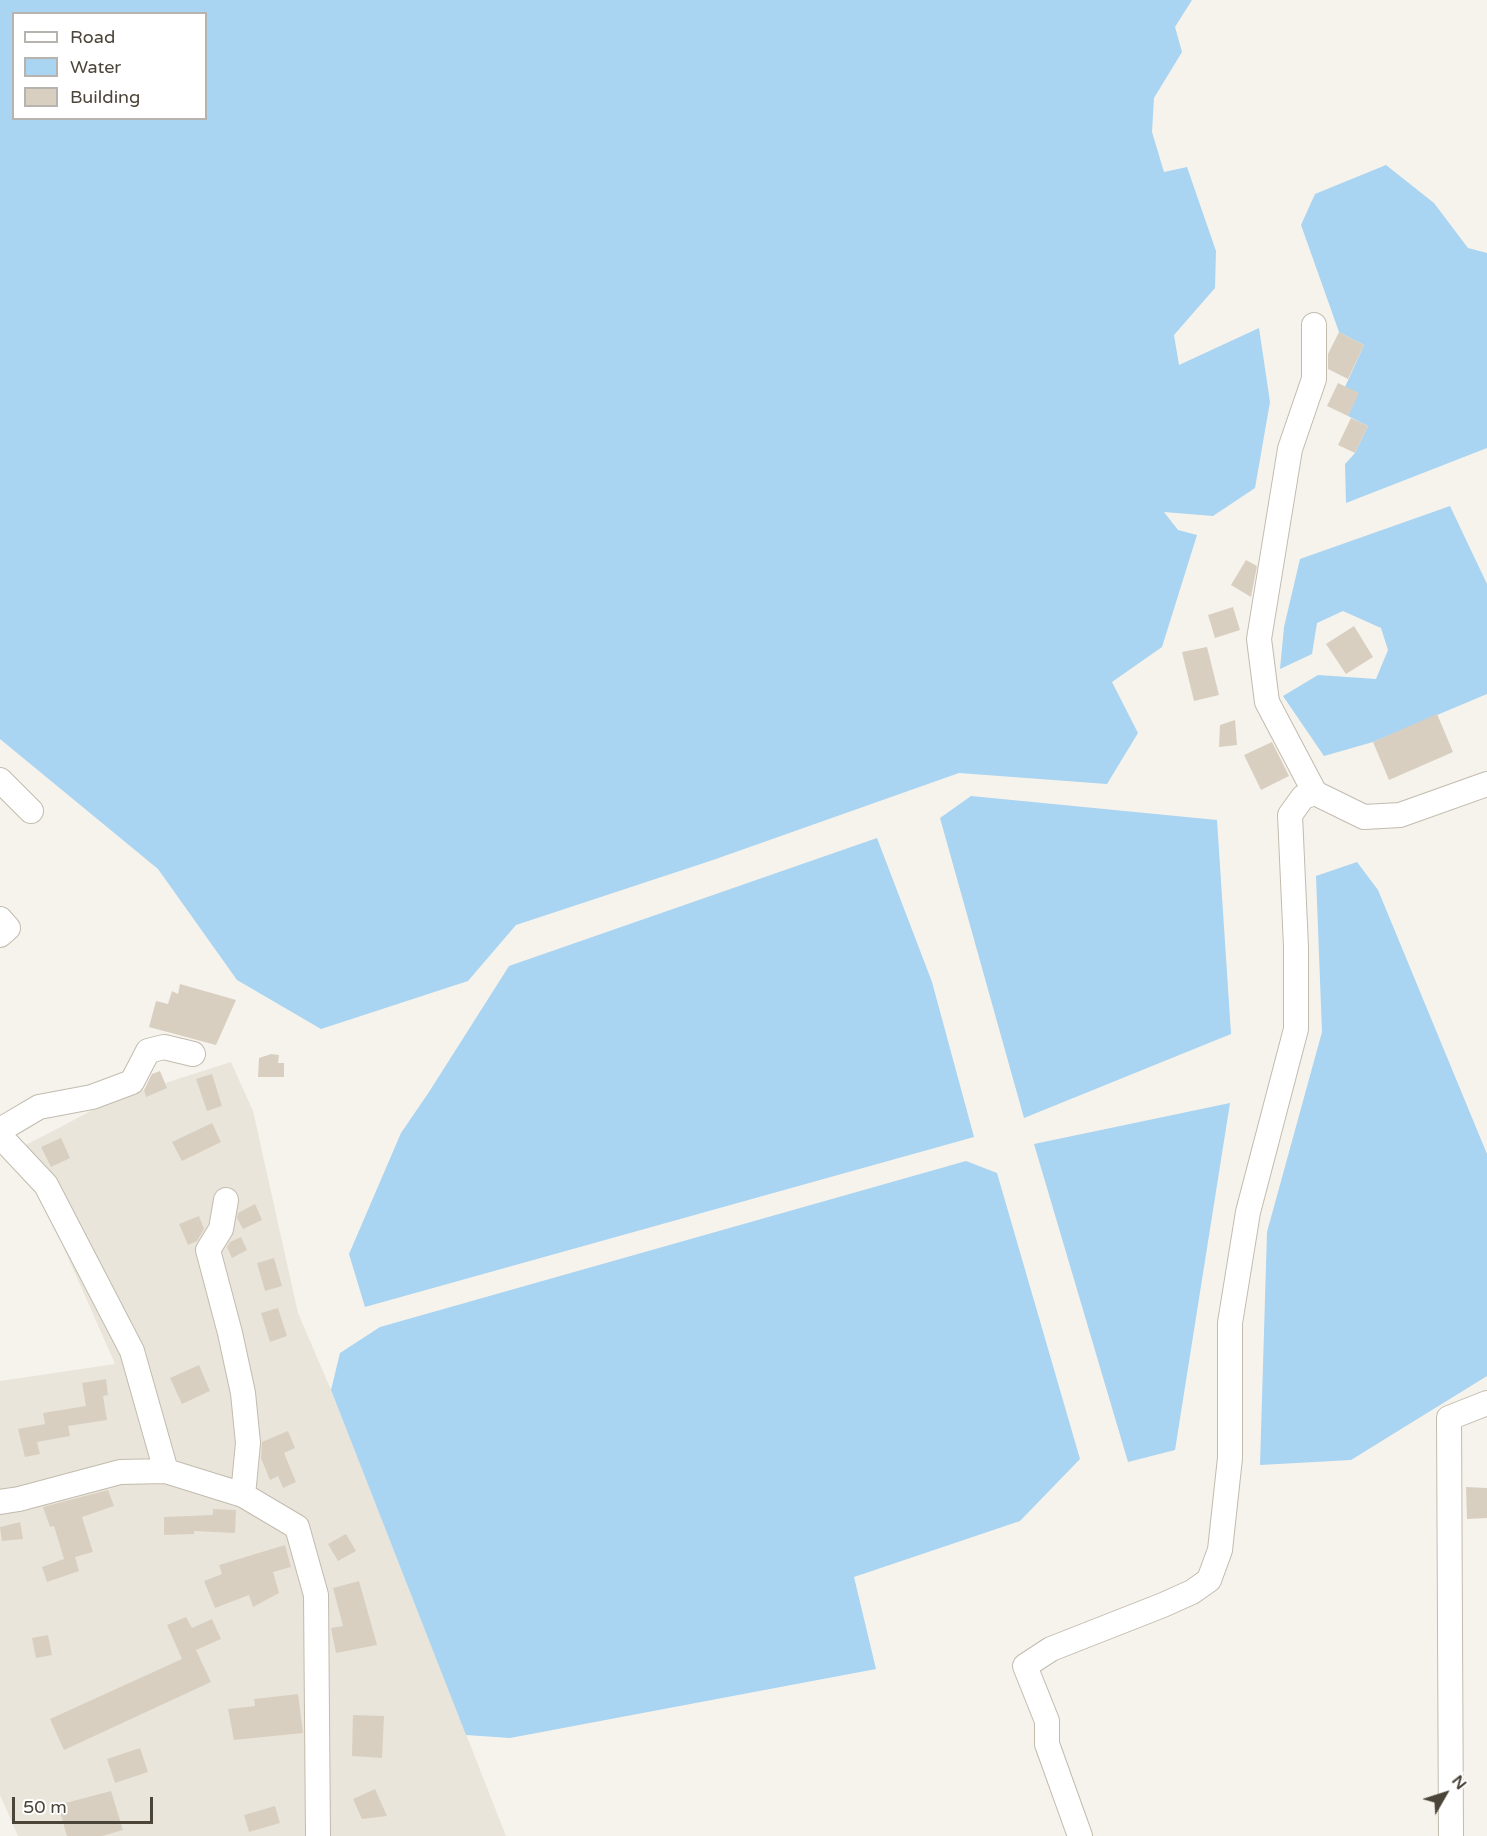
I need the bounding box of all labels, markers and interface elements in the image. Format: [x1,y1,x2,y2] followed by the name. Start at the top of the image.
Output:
[12,12,207,120] legend
[70,26,115,48] text: Road
[70,56,121,78] text: Water
[70,86,140,108] text: Building
[1415,1764,1475,1824] north arrow
[1447,1771,1471,1794] text: N
[15,1785,156,1823] scale bar
[23,1796,67,1818] text: 50 m

